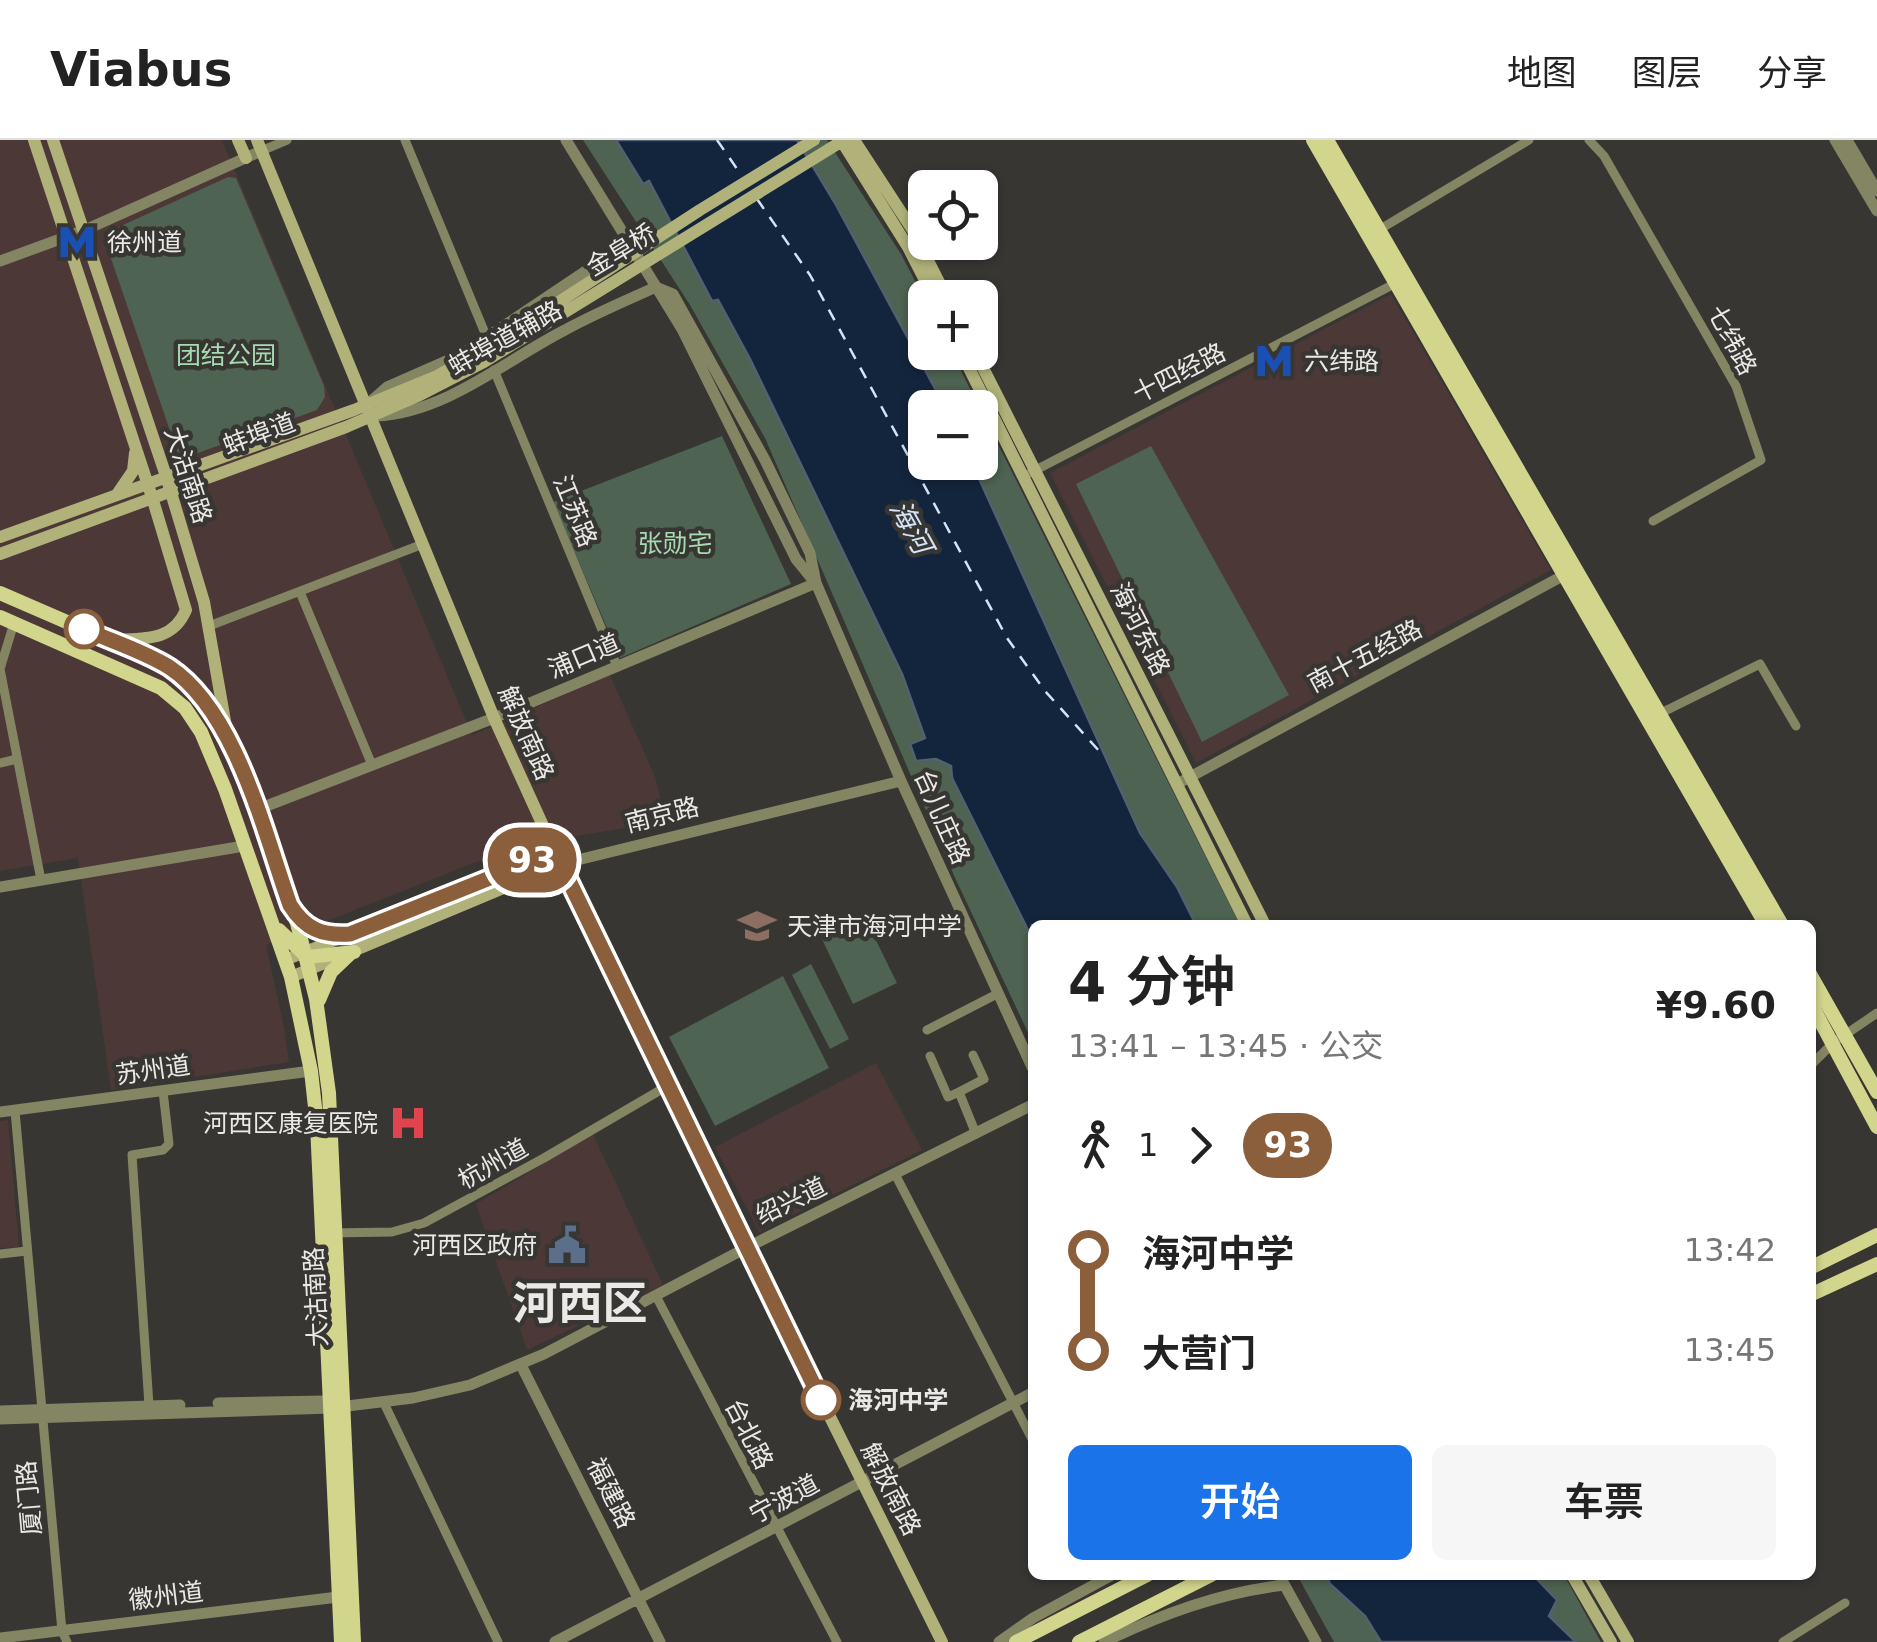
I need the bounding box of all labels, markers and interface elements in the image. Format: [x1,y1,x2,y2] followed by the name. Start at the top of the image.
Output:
[50,41,232,97] text: Viabus
[1507,53,1577,93] text: 地图
[1632,53,1702,93] text: 图层
[1757,53,1827,93] text: 分享
[908,170,998,480] map controls
[908,170,998,260] button: locate
[581,218,661,282] street label: 金阜桥
[56,221,98,263] metro station icon: 徐州道
[107,228,182,257] place label: 徐州道
[908,280,998,370] button: +
[443,295,567,381] street label: 蚌埠道辅路
[1702,300,1762,380] street label: 七纬路
[1128,337,1230,409] street label: 十四经路
[1253,340,1295,382] metro station icon: 六纬路
[176,341,276,370] park label: 团结公园
[1304,347,1379,376] place label: 六纬路
[908,390,998,480] button: −
[219,408,299,460] street label: 蚌埠道
[159,423,217,527] street label: 大沽南路
[548,471,602,551] street label: 江苏路
[883,495,941,564] water label: 海河
[637,529,713,558] park label: 张勋宅
[1104,578,1176,680] street label: 海河东路
[65,610,103,648] unlabelled marker
[1303,614,1427,698] street label: 南十五经路
[544,628,624,684] street label: 浦口道
[492,681,560,785] street label: 解放南路
[908,765,976,869] street label: 台儿庄路
[622,792,702,838] street label: 南京路
[487,828,577,892] line badge: 93
[508,840,556,880] text: 93
[736,905,778,947] school or university icon: 天津市海河中学
[787,912,962,941] place label: 天津市海河中学
[1068,950,1235,1014] text: 4 分钟
[1656,983,1776,1027] text: ¥9.60
[1068,1027,1383,1065] text: 13:41 – 13:45 · 公交
[114,1050,192,1090] street label: 苏州道
[387,1102,429,1144] hospital icon: 河西区康复医院
[203,1109,378,1138] place label: 河西区康复医院
[1068,1118,1123,1173] icon: walk
[1173,1118,1228,1173] icon: forward
[1263,1125,1312,1165] text: 93
[1138,1126,1158,1164] text: 1
[453,1133,533,1195] street label: 杭州道
[751,1172,831,1230] street label: 绍兴道
[546,1224,588,1266] public building icon: 河西区政府
[412,1231,537,1260] place label: 河西区政府
[1684,1231,1776,1269] text: 13:42
[1142,1232,1294,1276] text: 海河中学
[299,1246,333,1348] street label: 大沽南路
[512,1277,648,1330] district label: 河西区
[1684,1331,1776,1369] text: 13:45
[1142,1332,1256,1376] text: 大营门
[802,1381,840,1419] marker: 海河中学
[848,1386,948,1415] place label: 海河中学
[719,1394,779,1474] street label: 台北路
[855,1438,927,1540] street label: 解放南路
[1068,1445,1412,1560] button: 开始
[1432,1445,1776,1560] button: 车票
[581,1453,641,1533] street label: 福建路
[11,1459,47,1537] street label: 厦门路
[744,1469,824,1529] street label: 宁波道
[127,1577,205,1615] street label: 徽州道

